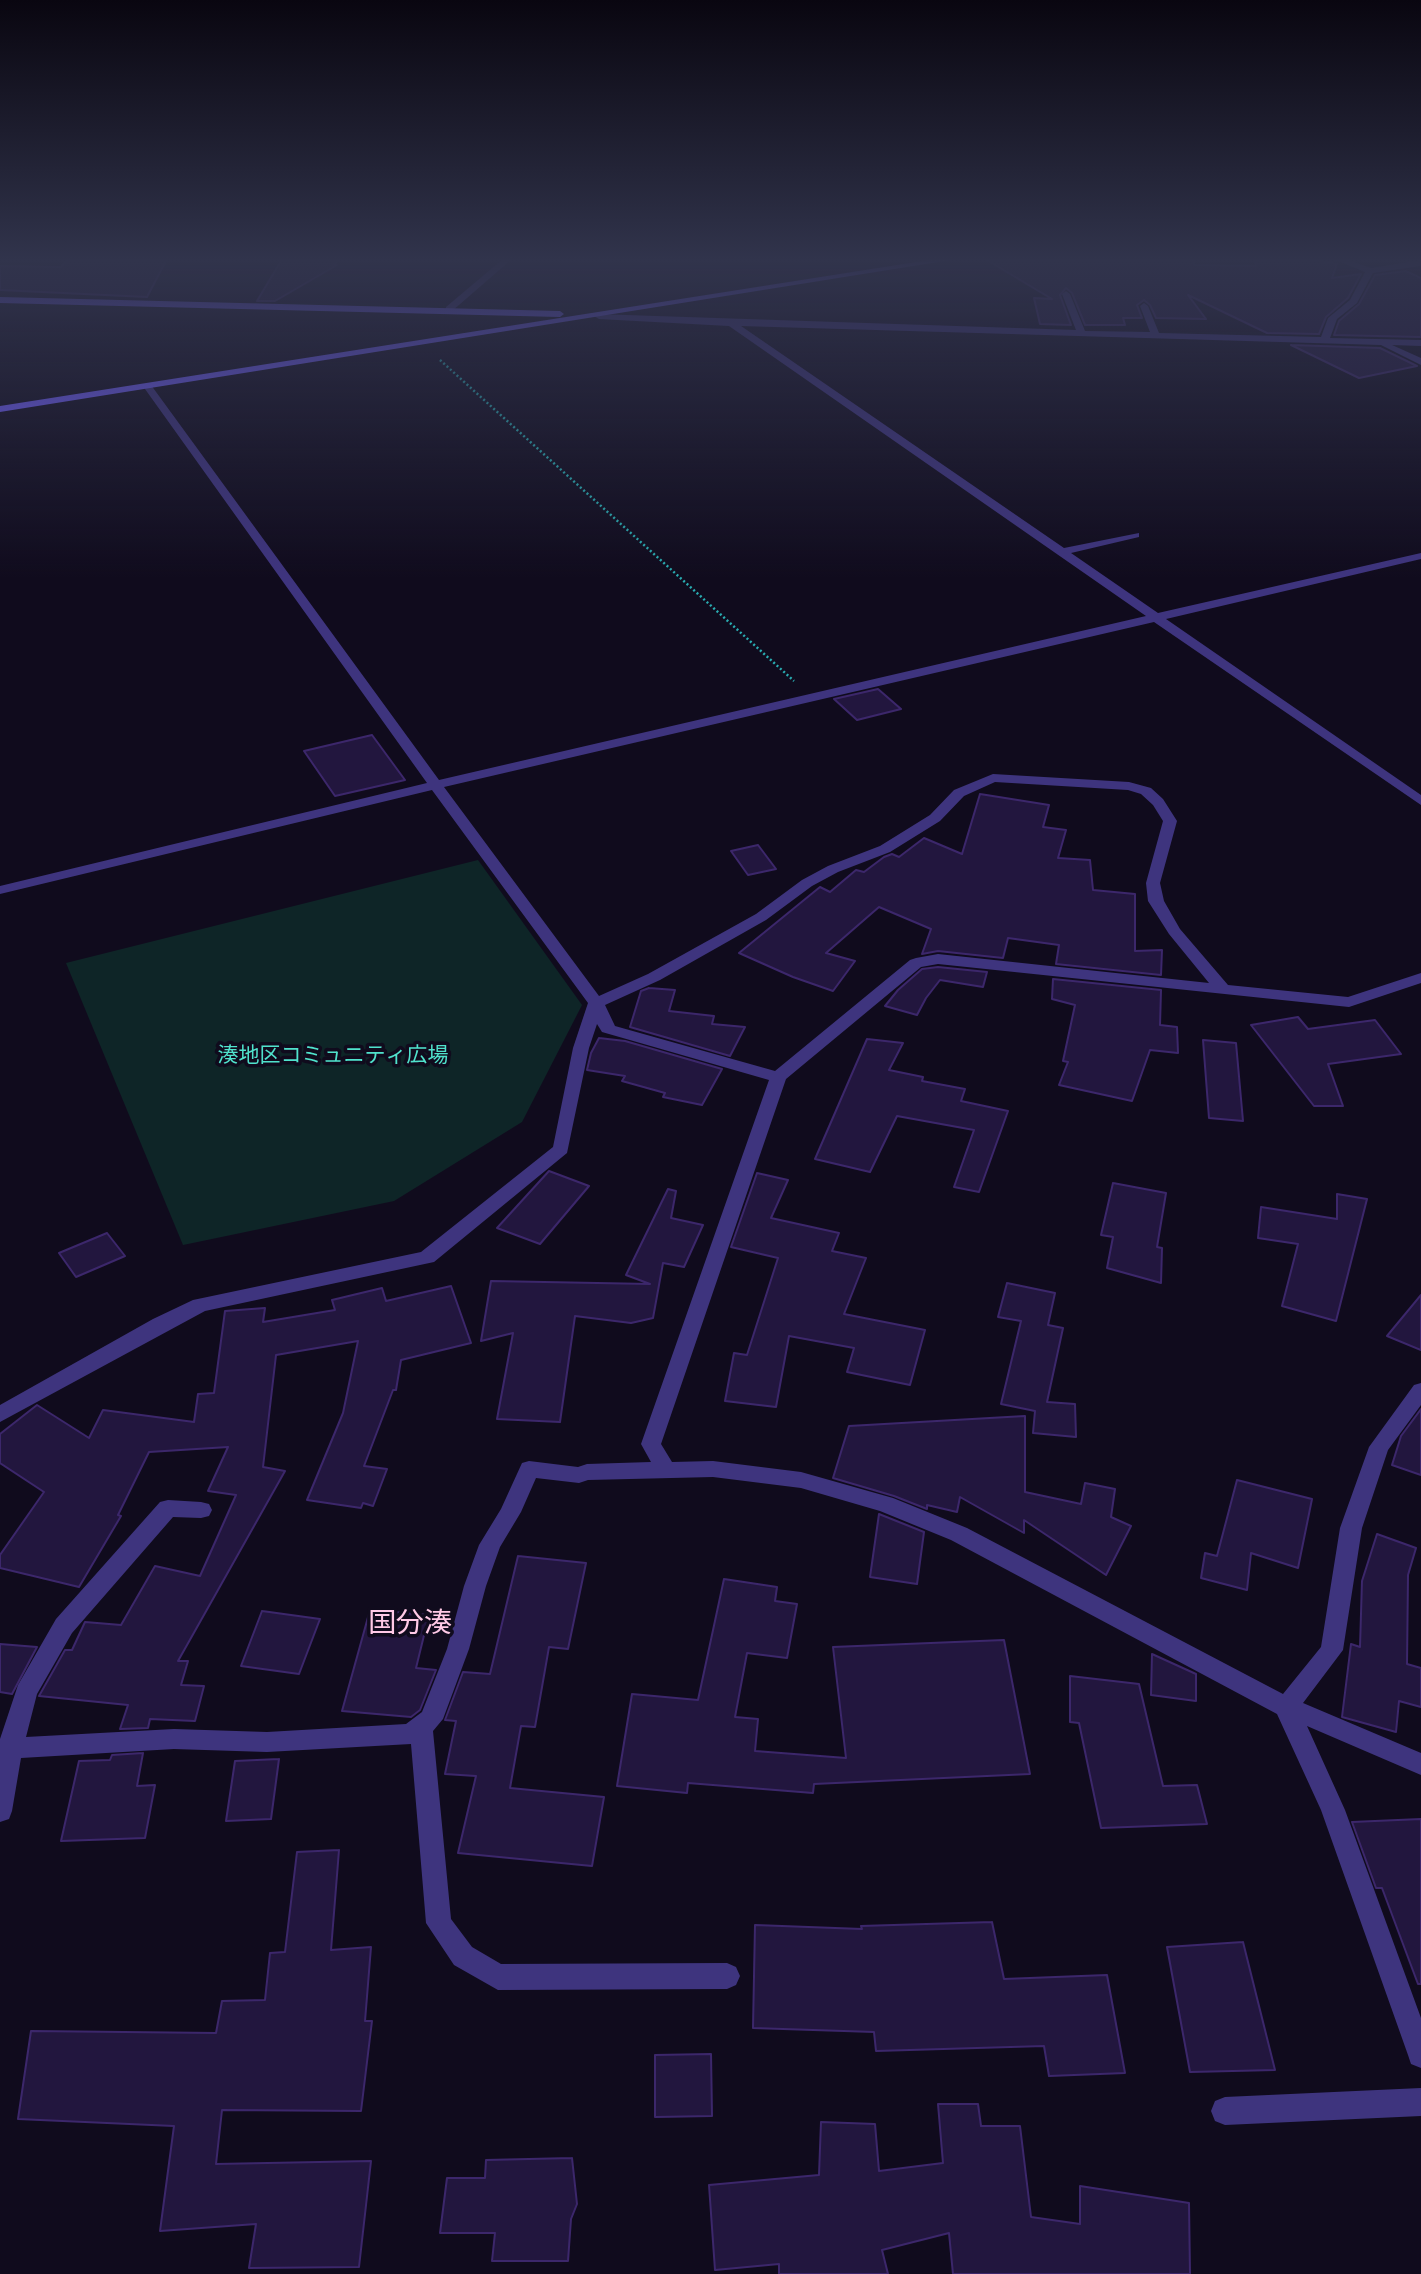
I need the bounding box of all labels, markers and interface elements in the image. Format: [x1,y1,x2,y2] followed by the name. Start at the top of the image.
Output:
[218,1043,448,1069] park label: 湊地区コミュニティ広場
[368,1607,452,1641] district label: 国分湊

